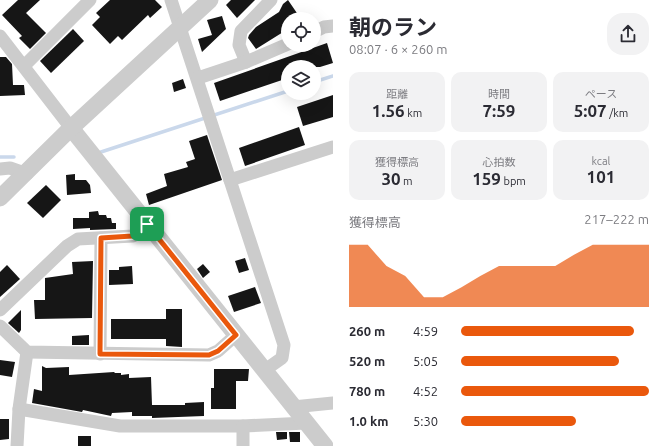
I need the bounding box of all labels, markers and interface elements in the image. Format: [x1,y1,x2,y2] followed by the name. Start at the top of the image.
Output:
[281,12,321,100] map controls
[281,12,321,52] button: locate
[607,13,649,55] button: share
[349,14,437,39] text: 朝のラン
[349,42,448,56] text: 08:07 · 6 × 260 m
[281,60,321,100] button: layers
[386,88,408,100] text: 距離
[488,88,510,100] text: 時間
[585,88,617,100] text: ペース
[372,101,405,120] text: 1.56
[483,101,515,120] text: 7:59
[574,101,607,120] text: 5:07
[405,107,422,119] text: km
[607,107,628,119] text: /km
[592,155,611,167] text: kcal
[375,156,419,168] text: 獲得標高
[483,156,516,168] text: 心拍数
[587,167,615,186] text: 101
[381,169,401,188] text: 30
[472,169,501,188] text: 159
[401,175,413,187] text: m
[501,175,526,187] text: bpm
[130,207,164,241] pin
[584,212,649,226] text: 217–222 m
[136,213,158,235] icon: arrive
[349,215,401,229] text: 獲得標高
[349,324,385,338] text: 260 m
[413,324,438,338] text: 4:59
[349,354,385,368] text: 520 m
[413,354,438,368] text: 5:05
[349,384,385,398] text: 780 m
[413,384,438,398] text: 4:52
[349,414,388,428] text: 1.0 km
[413,414,438,428] text: 5:30

